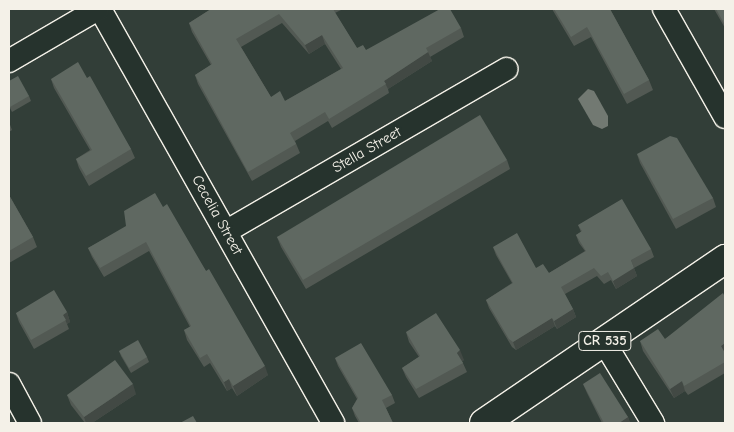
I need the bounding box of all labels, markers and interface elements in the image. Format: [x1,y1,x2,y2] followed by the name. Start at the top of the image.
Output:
[329,123,405,177] street label: Stella Street
[188,172,246,258] street label: Cecelia Street
[578,330,632,352] road number: CR 535

